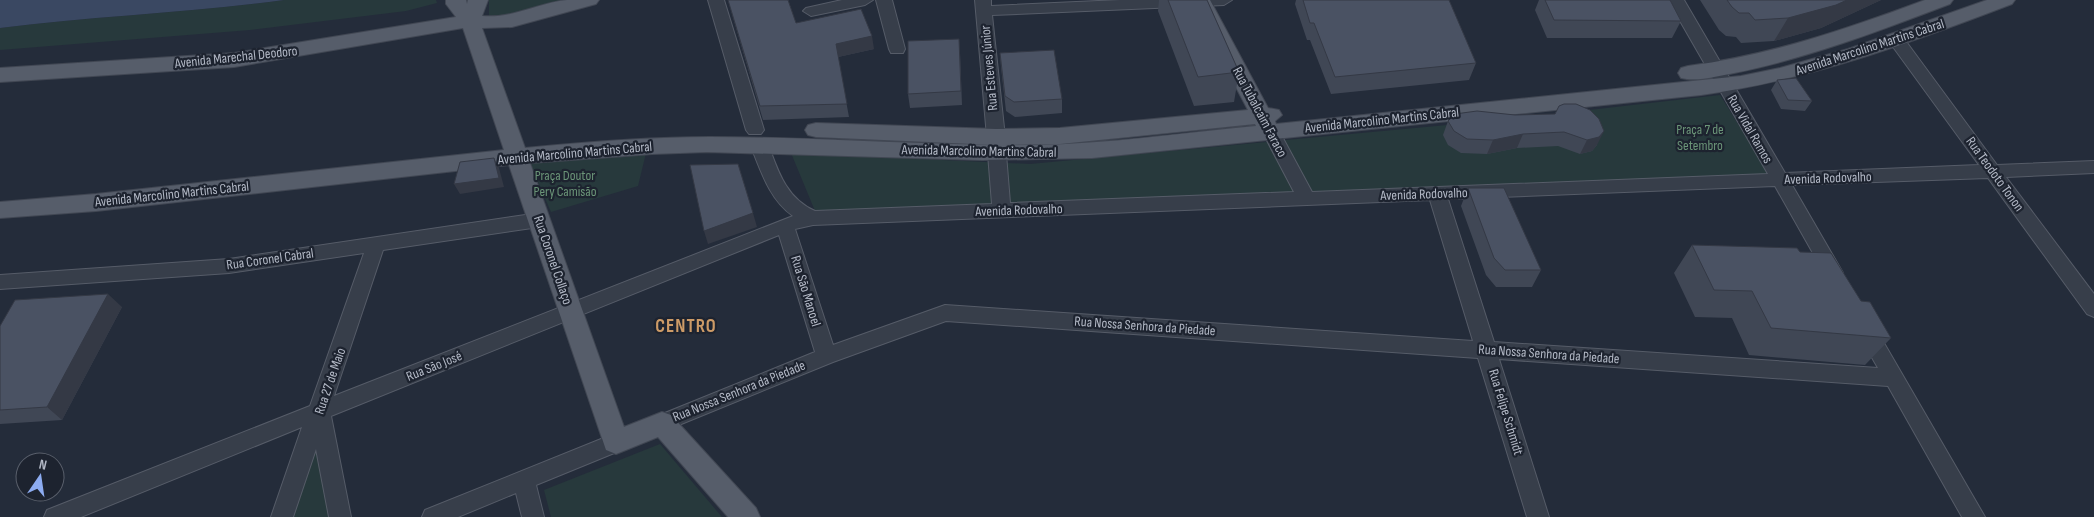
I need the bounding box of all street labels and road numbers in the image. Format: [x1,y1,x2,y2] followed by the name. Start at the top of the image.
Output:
[1793,15,1946,79] street label: Avenida Marcolino Martins Cabral
[977,25,1001,111] street label: Rua Esteves Júnior
[173,42,298,72] street label: Avenida Marechal Deodoro
[1229,64,1291,160] street label: Rua Tubalcaim Faraco
[1724,92,1776,166] street label: Rua Vidal Ramos
[1303,103,1460,137] street label: Avenida Marcolino Martins Cabral
[1962,133,2028,215] street label: Rua Teodoto Tonon
[496,138,653,168] street label: Avenida Marcolino Martins Cabral
[900,141,1057,161] street label: Avenida Marcolino Martins Cabral
[1783,168,1872,188] street label: Avenida Rodovalho
[93,177,250,211] street label: Avenida Marcolino Martins Cabral
[1379,184,1468,204] street label: Avenida Rodovalho
[974,200,1063,220] street label: Avenida Rodovalho
[530,213,576,307] street label: Rua Coronel Collaço
[225,244,315,274] street label: Rua Coronel Cabral
[787,254,825,328] street label: Rua São Manoel
[1074,313,1216,339] street label: Rua Nossa Senhora da Piedade
[1478,341,1620,367] street label: Rua Nossa Senhora da Piedade
[311,345,349,417] street label: Rua 27 de Maio
[404,347,464,385] street label: Rua São José
[670,357,808,425] street label: Rua Nossa Senhora da Piedade
[1485,367,1527,457] street label: Rua Felipe Schmidt

